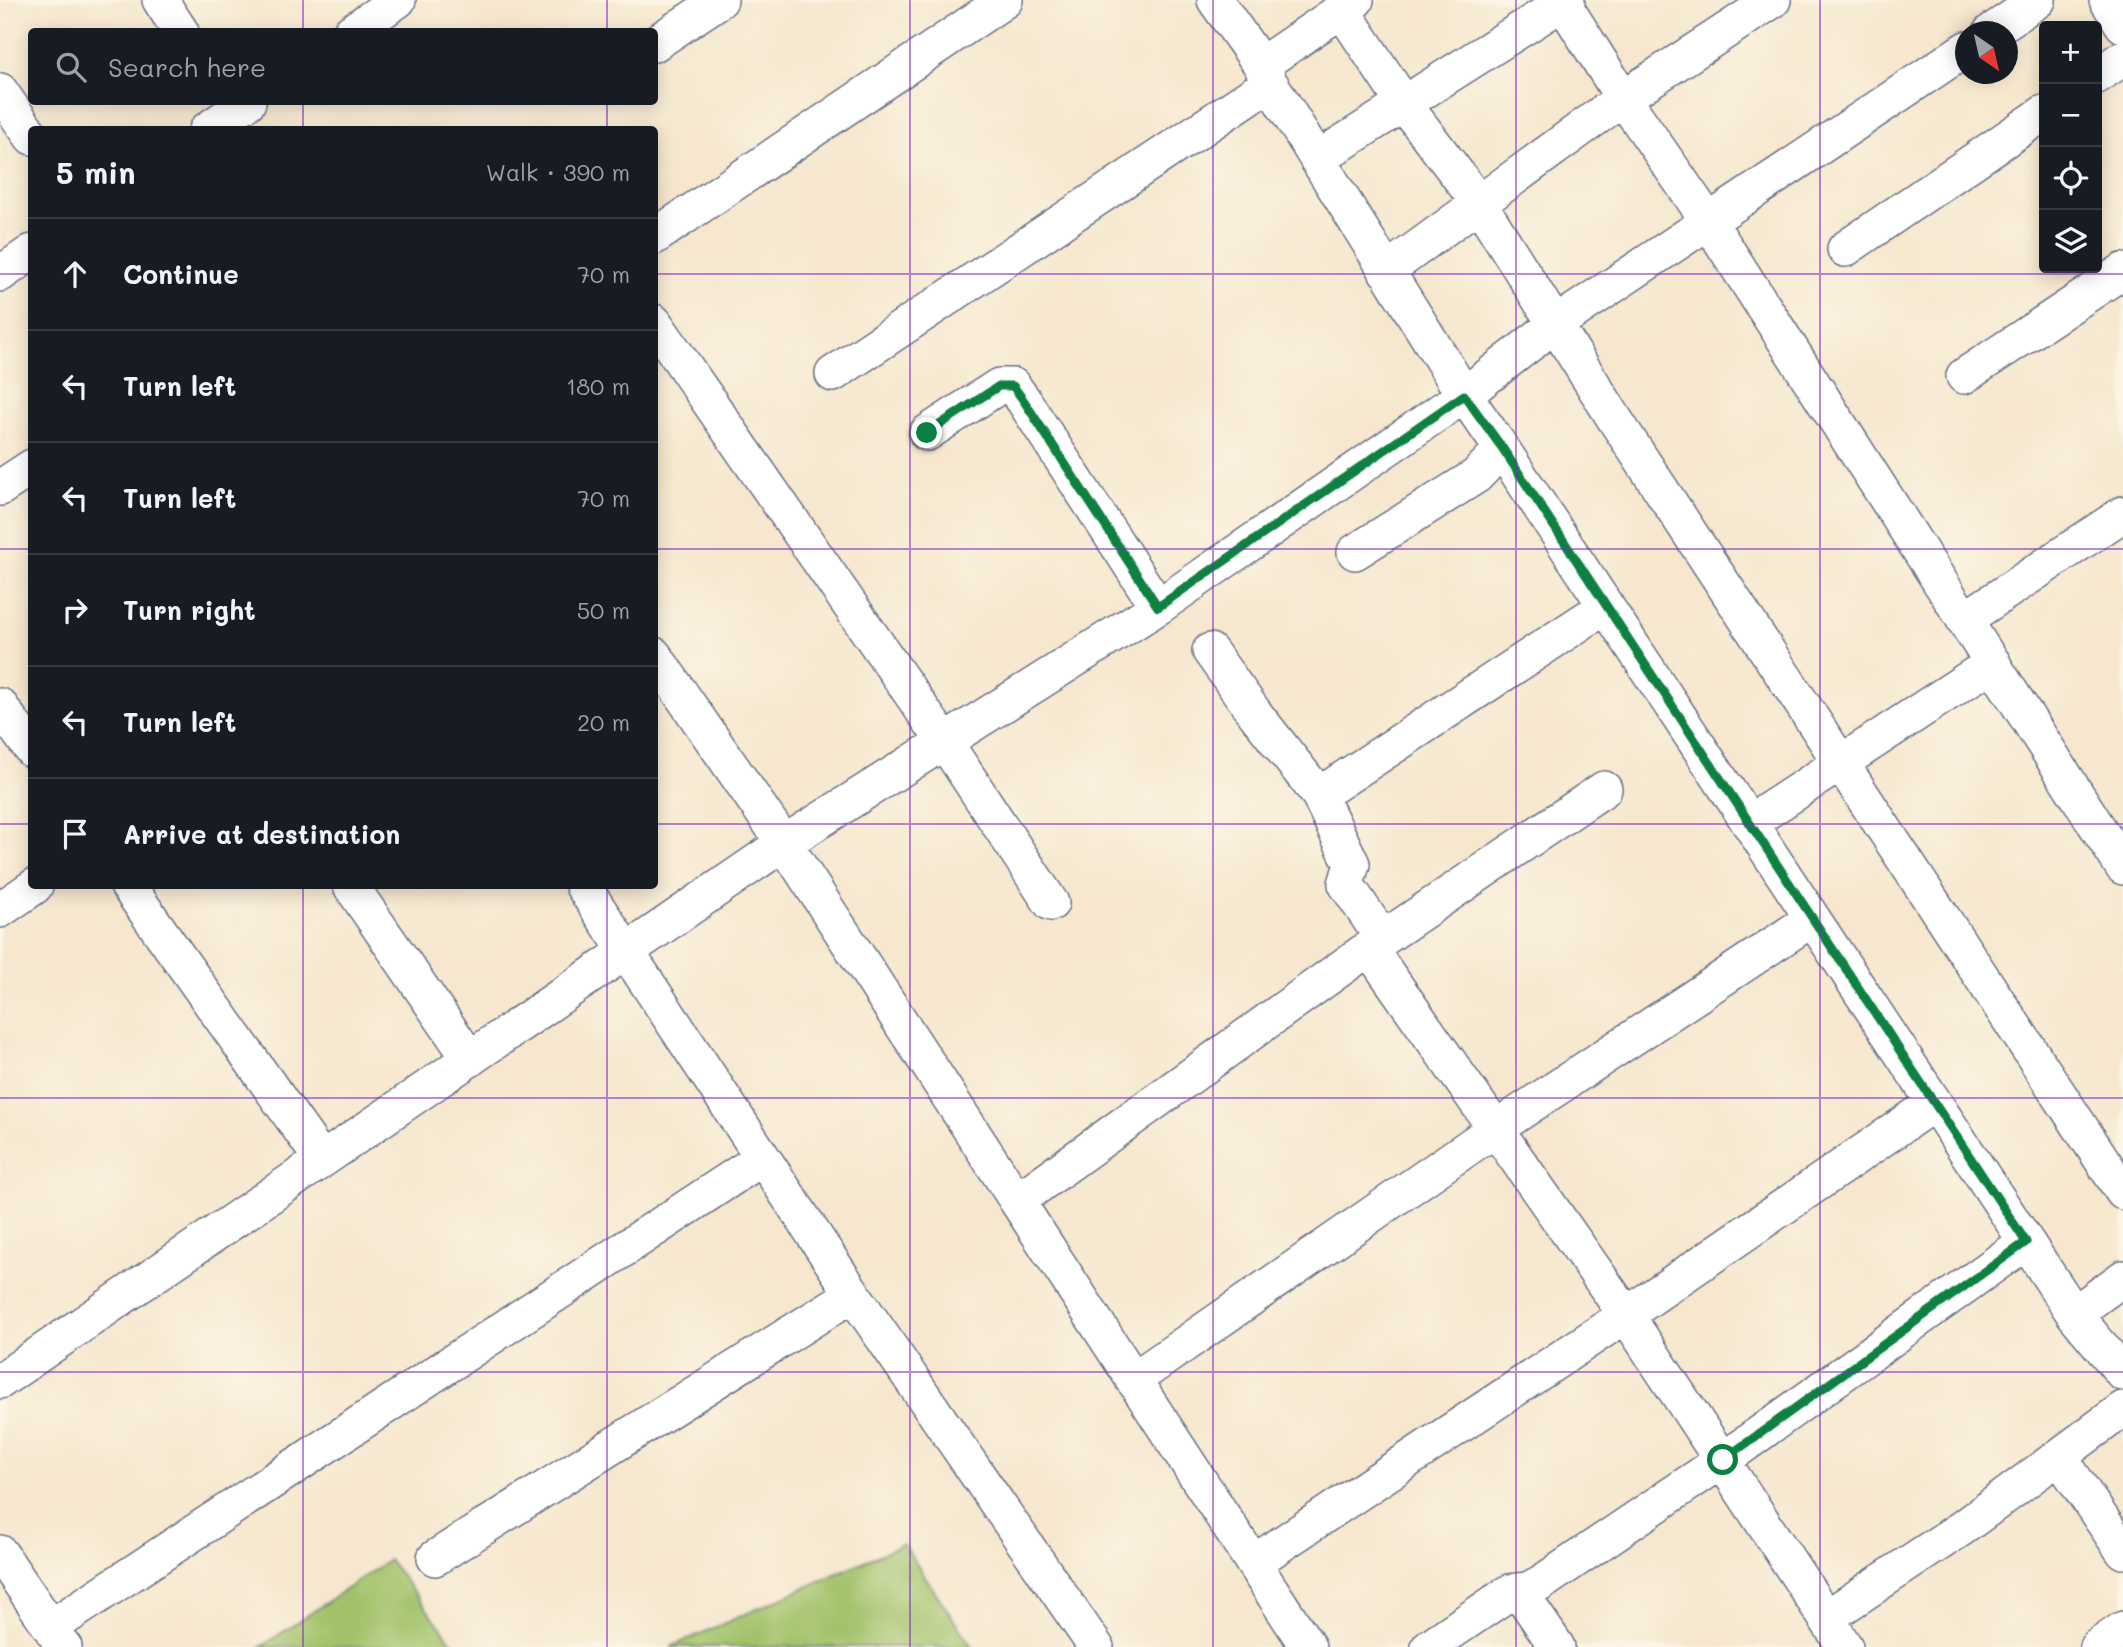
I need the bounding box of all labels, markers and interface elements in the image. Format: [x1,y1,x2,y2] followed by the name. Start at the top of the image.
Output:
[1955,21,2018,84] north arrow
[2039,21,2102,273] map controls
[2039,21,2102,84] button: +
[28,28,658,105] search box
[52,48,90,86] icon: search
[108,50,266,84] text: Search here
[2039,84,2102,147] button: −
[2039,147,2102,210] button: locate
[56,152,136,192] text: 5 min
[486,157,630,187] text: Walk · 390 m
[2039,210,2102,273] button: layers
[56,255,94,293] icon: ahead
[123,257,239,291] text: Continue
[577,259,630,289] text: 70 m
[56,367,94,405] icon: left
[123,369,236,403] text: Turn left
[566,371,630,401] text: 180 m
[911,417,942,448] route end
[56,479,94,517] icon: left
[123,481,236,515] text: Turn left
[577,483,630,513] text: 70 m
[56,591,94,629] icon: right
[123,593,256,627] text: Turn right
[577,595,630,625] text: 50 m
[56,703,94,741] icon: left
[123,705,236,739] text: Turn left
[577,707,630,737] text: 20 m
[56,815,94,853] icon: arrive
[123,817,400,851] text: Arrive at destination
[1707,1444,1738,1475] route start

